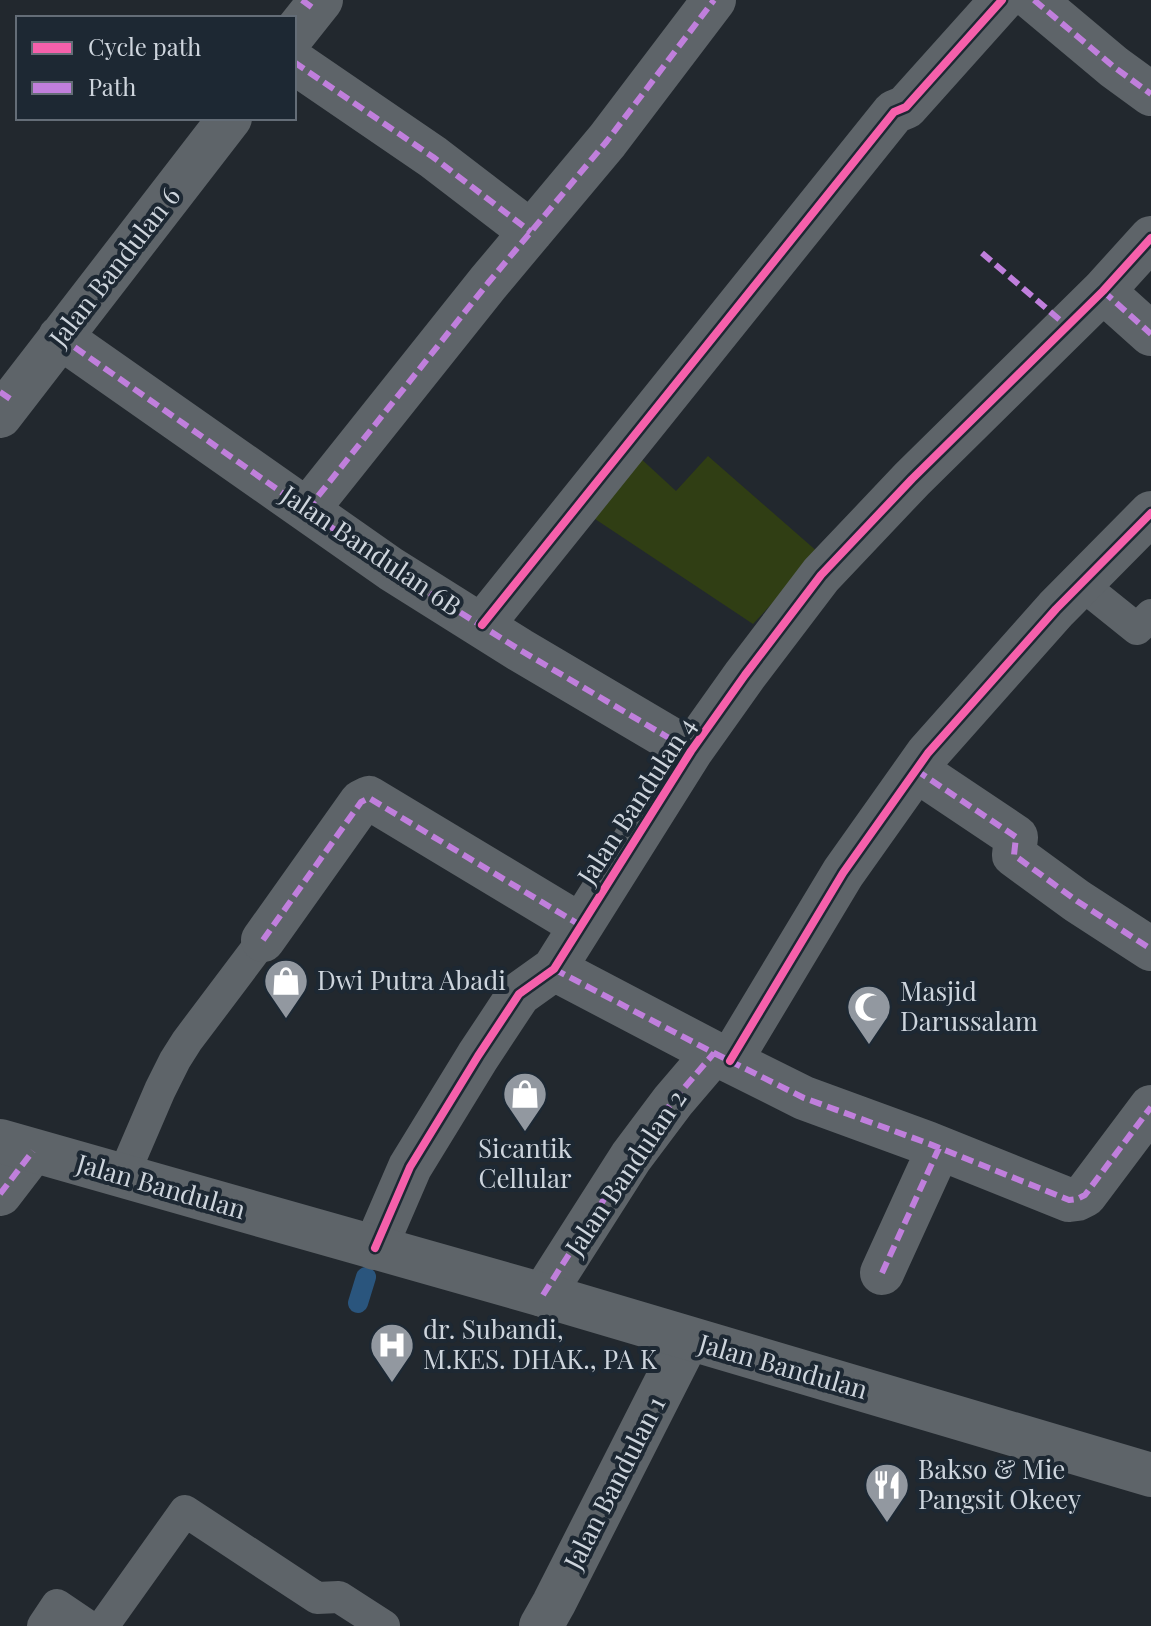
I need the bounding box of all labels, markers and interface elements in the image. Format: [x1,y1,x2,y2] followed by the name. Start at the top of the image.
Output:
[16,16,296,120] legend
[88,30,201,62] text: Cycle path
[88,70,136,102] text: Path
[40,179,187,354] street label: Jalan Bandulan 6
[274,476,469,623] street label: Jalan Bandulan 6B
[568,710,703,891] street label: Jalan Bandulan 4
[262,957,310,1020] shop icon: Dwi Putra Abadi
[317,962,506,997] place label: Dwi Putra Abadi
[900,973,1038,1038] place label: Masjid Darussalam
[845,983,893,1046] mosque icon: Masjid Darussalam
[501,1070,549,1133] shop icon: Sicantik Cellular
[556,1082,693,1263] street label: Jalan Bandulan 2
[478,1130,573,1195] place label: Sicantik Cellular
[72,1144,250,1226] street label: Jalan Bandulan
[423,1311,657,1376] place label: dr. Subandi, M.KES. DHAK., PA K
[368,1321,416,1384] hospital icon: dr. Subandi, M.KES. DHAK., PA K
[694,1324,872,1406] street label: Jalan Bandulan
[554,1389,673,1576] street label: Jalan Bandulan 1
[918,1451,1081,1516] place label: Bakso & Mie Pangsit Okeey
[863,1461,911,1524] restaurant icon: Bakso & Mie Pangsit Okeey

